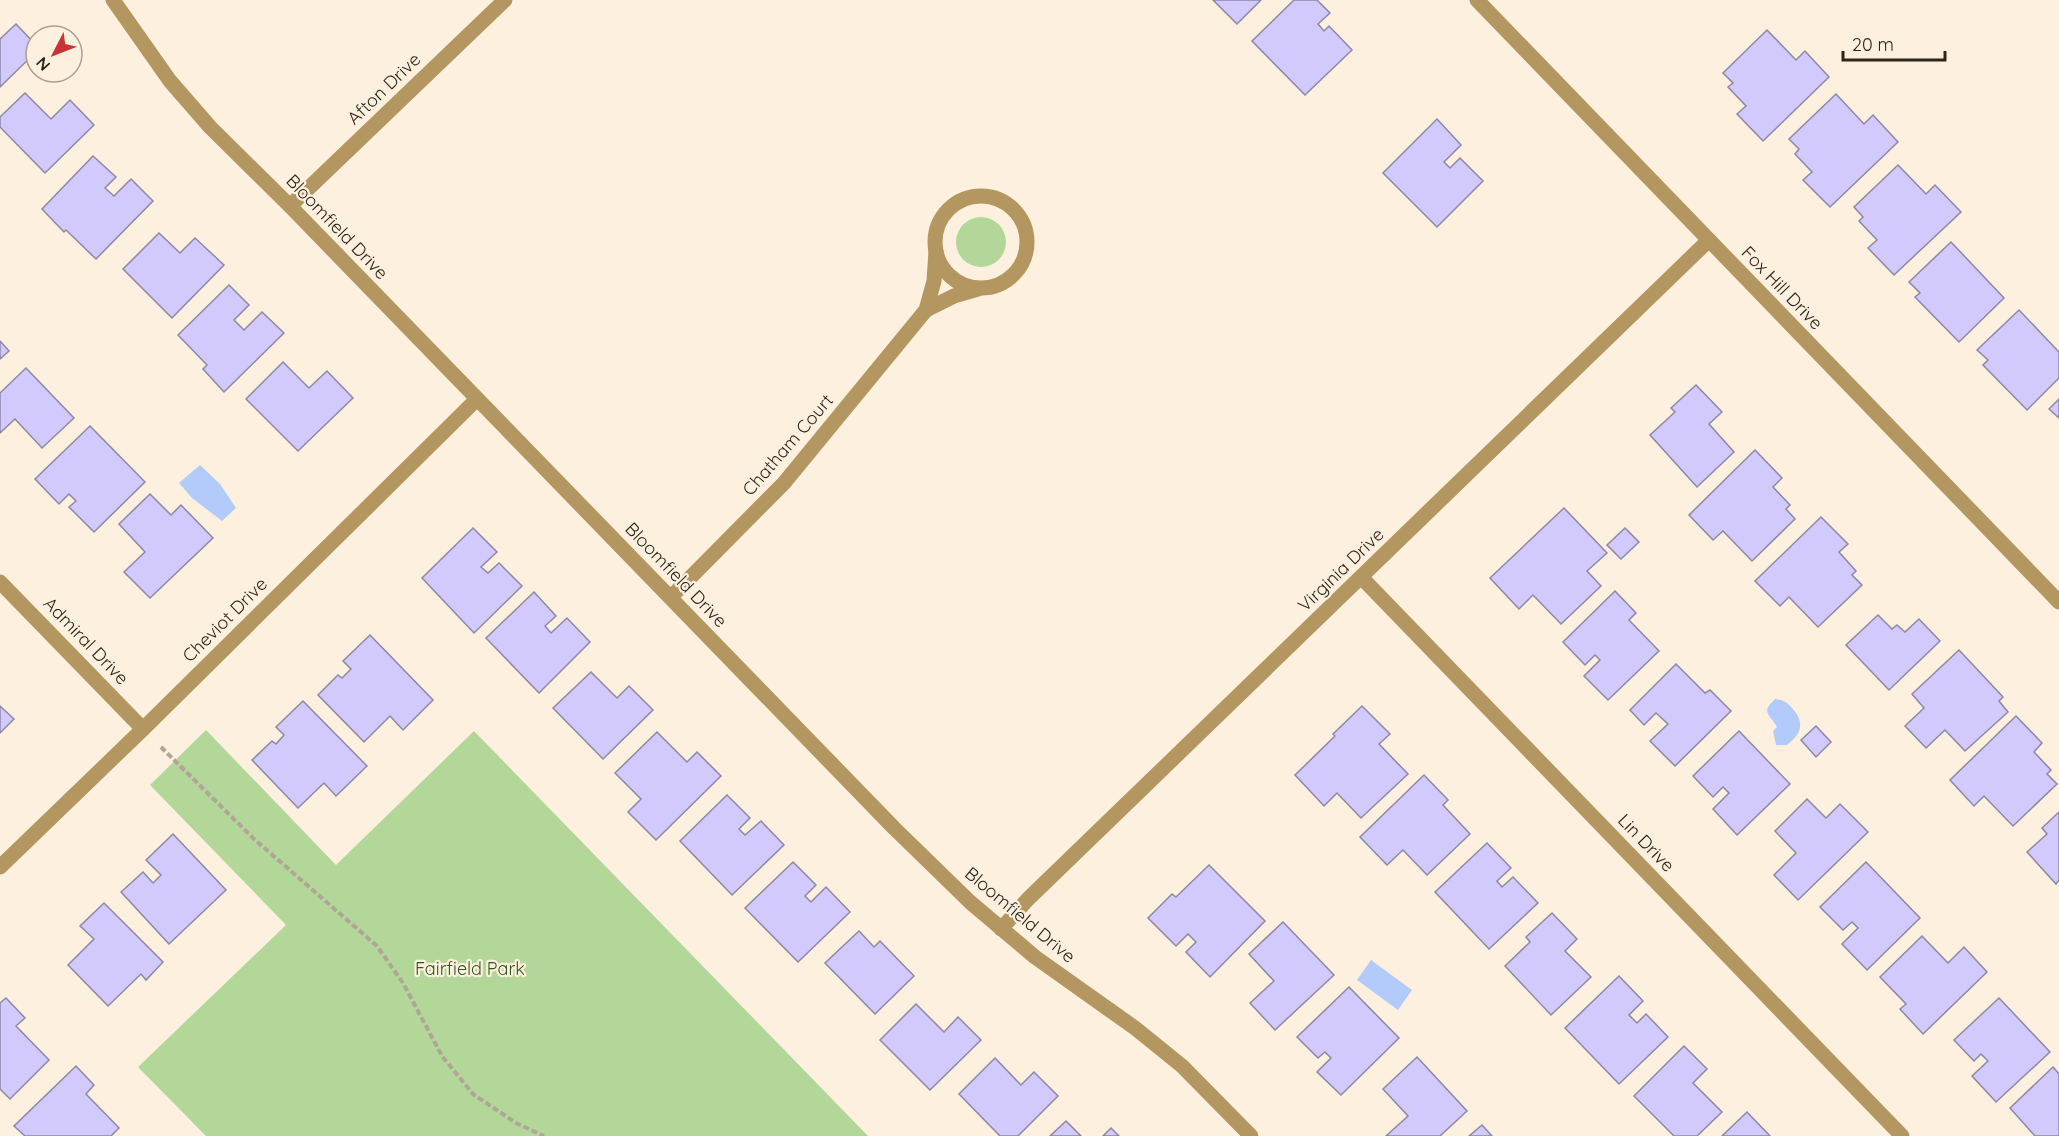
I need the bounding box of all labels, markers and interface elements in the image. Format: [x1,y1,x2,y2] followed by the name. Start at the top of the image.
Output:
[24,24,84,84] north arrow
[1843,24,1945,62] scale bar
[1852,33,1894,56] text: 20 m
[342,48,425,129] street label: Afton Drive
[31,53,54,75] text: N
[281,169,393,284] street label: Bloomfield Drive
[1737,241,1828,334] street label: Fox Hill Drive
[737,389,838,500] street label: Chatham Court
[620,517,732,632] street label: Bloomfield Drive
[1293,523,1389,616] street label: Virginia Drive
[177,572,272,667] street label: Cheviot Drive
[39,592,134,689] street label: Admiral Drive
[1613,809,1680,877] street label: Lin Drive
[960,862,1080,968] street label: Bloomfield Drive
[415,957,525,980] park label: Fairfield Park

